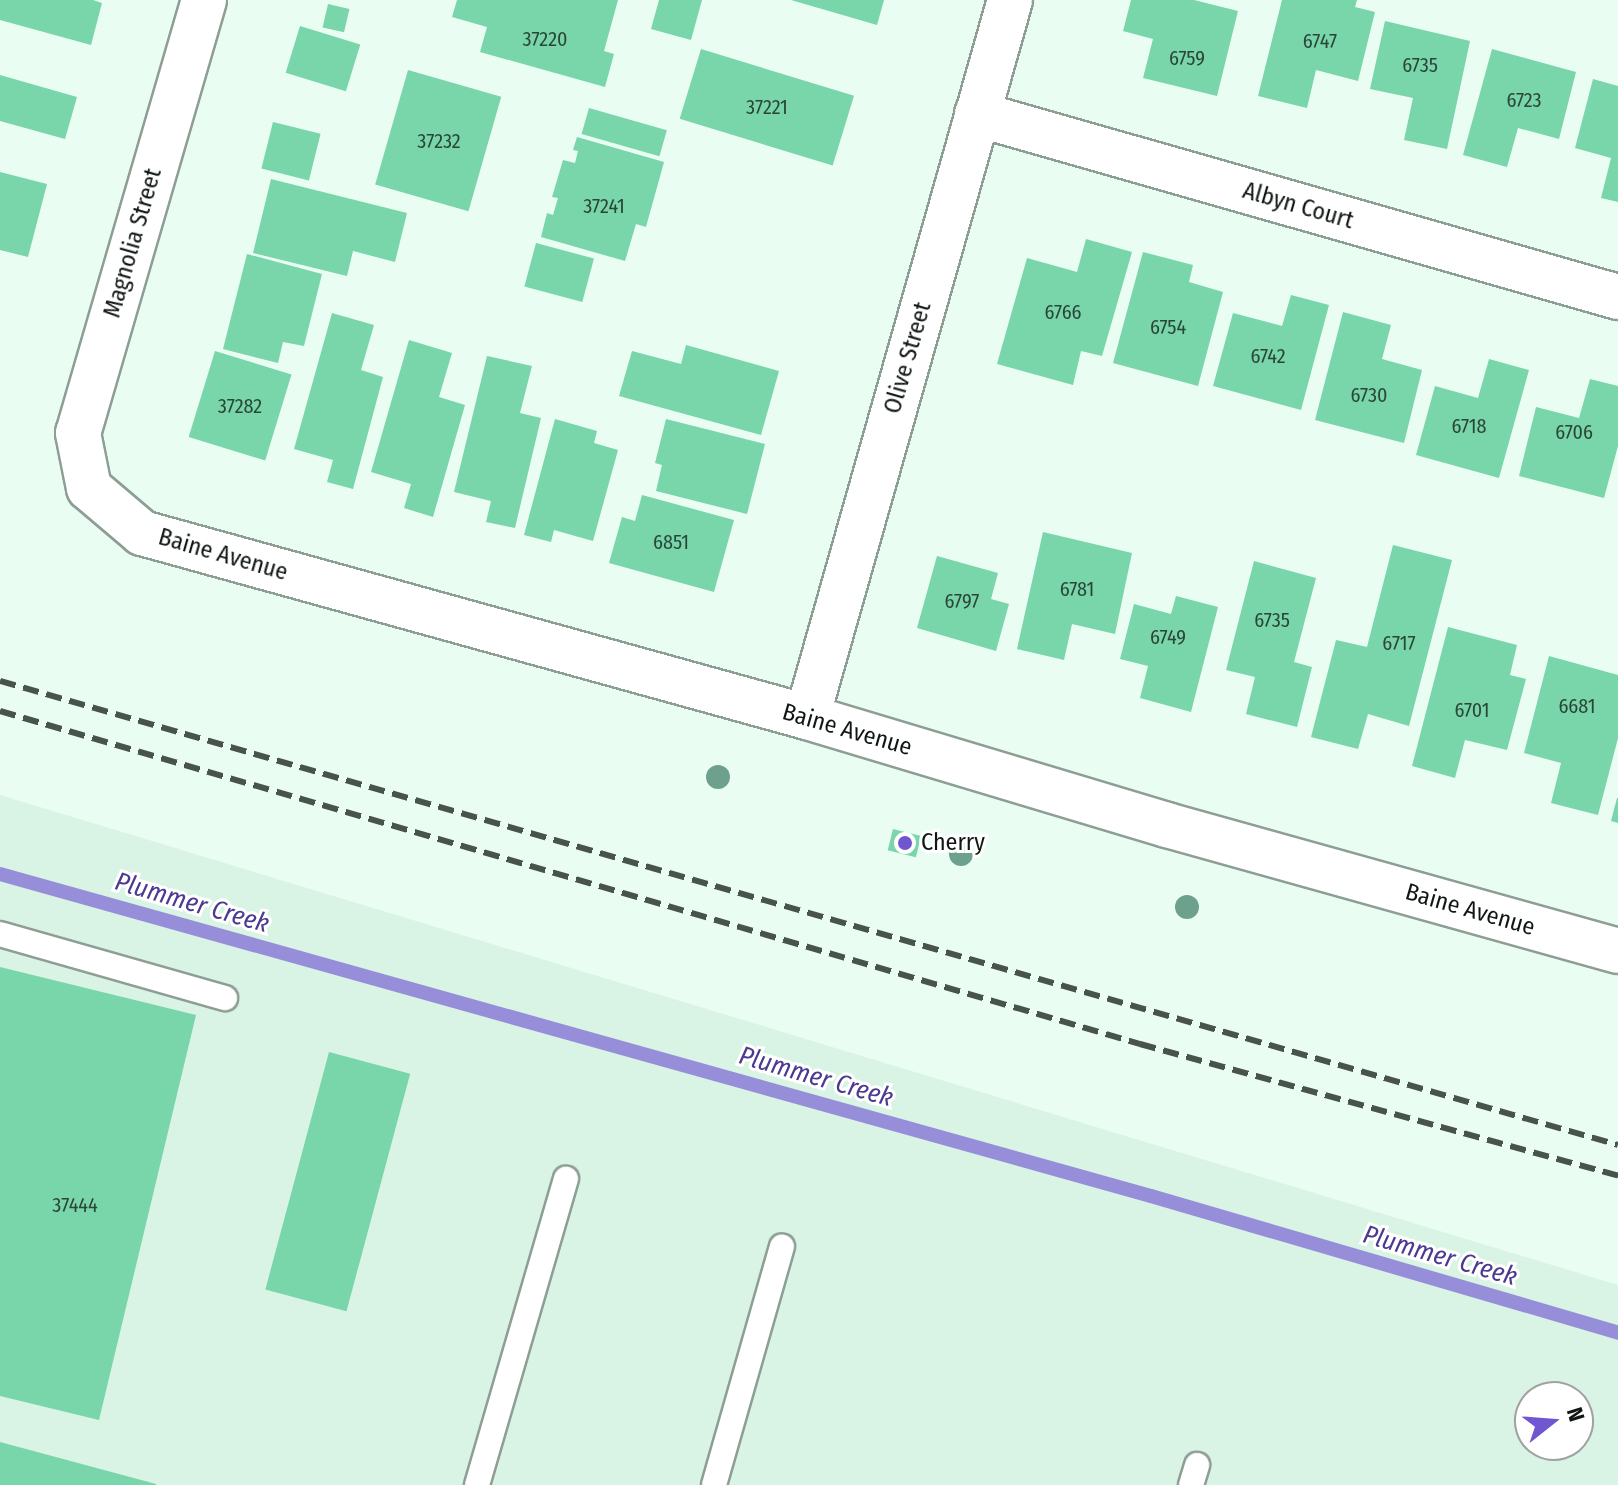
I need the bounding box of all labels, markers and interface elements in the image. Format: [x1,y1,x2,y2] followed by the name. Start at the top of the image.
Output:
[523,27,567,51] house number: 37220
[1303,29,1337,53] house number: 6747
[1169,46,1205,70] house number: 6759
[1402,53,1438,77] house number: 6735
[1506,88,1542,112] house number: 6723
[746,95,788,119] house number: 37221
[417,129,461,153] house number: 37232
[98,165,168,321] street label: Magnolia Street
[1239,176,1357,236] street label: Albyn Court
[583,194,625,218] house number: 37241
[878,299,938,417] street label: Olive Street
[1045,300,1081,324] house number: 6766
[1150,315,1186,339] house number: 6754
[1250,344,1286,368] house number: 6742
[1351,383,1387,407] house number: 6730
[218,394,262,418] house number: 37282
[1451,414,1487,438] house number: 6718
[1555,420,1593,444] house number: 6706
[155,523,291,587] street label: Baine Avenue
[653,530,689,554] house number: 6851
[1060,577,1094,601] house number: 6781
[945,589,979,613] house number: 6797
[1254,608,1290,632] house number: 6735
[1150,625,1186,649] house number: 6749
[1382,631,1416,655] house number: 6717
[1558,694,1596,718] house number: 6681
[779,698,915,762] street label: Baine Avenue
[1454,698,1490,722] house number: 6701
[921,829,985,857] place label: Cherry
[896,834,914,852] marker: Cherry
[111,866,273,940] water label: Plummer Creek
[1402,878,1538,942] street label: Baine Avenue
[735,1040,897,1114] water label: Plummer Creek
[52,1193,98,1217] house number: 37444
[1359,1219,1521,1293] water label: Plummer Creek
[1514,1381,1594,1461] north arrow
[1561,1404,1590,1425] text: N

